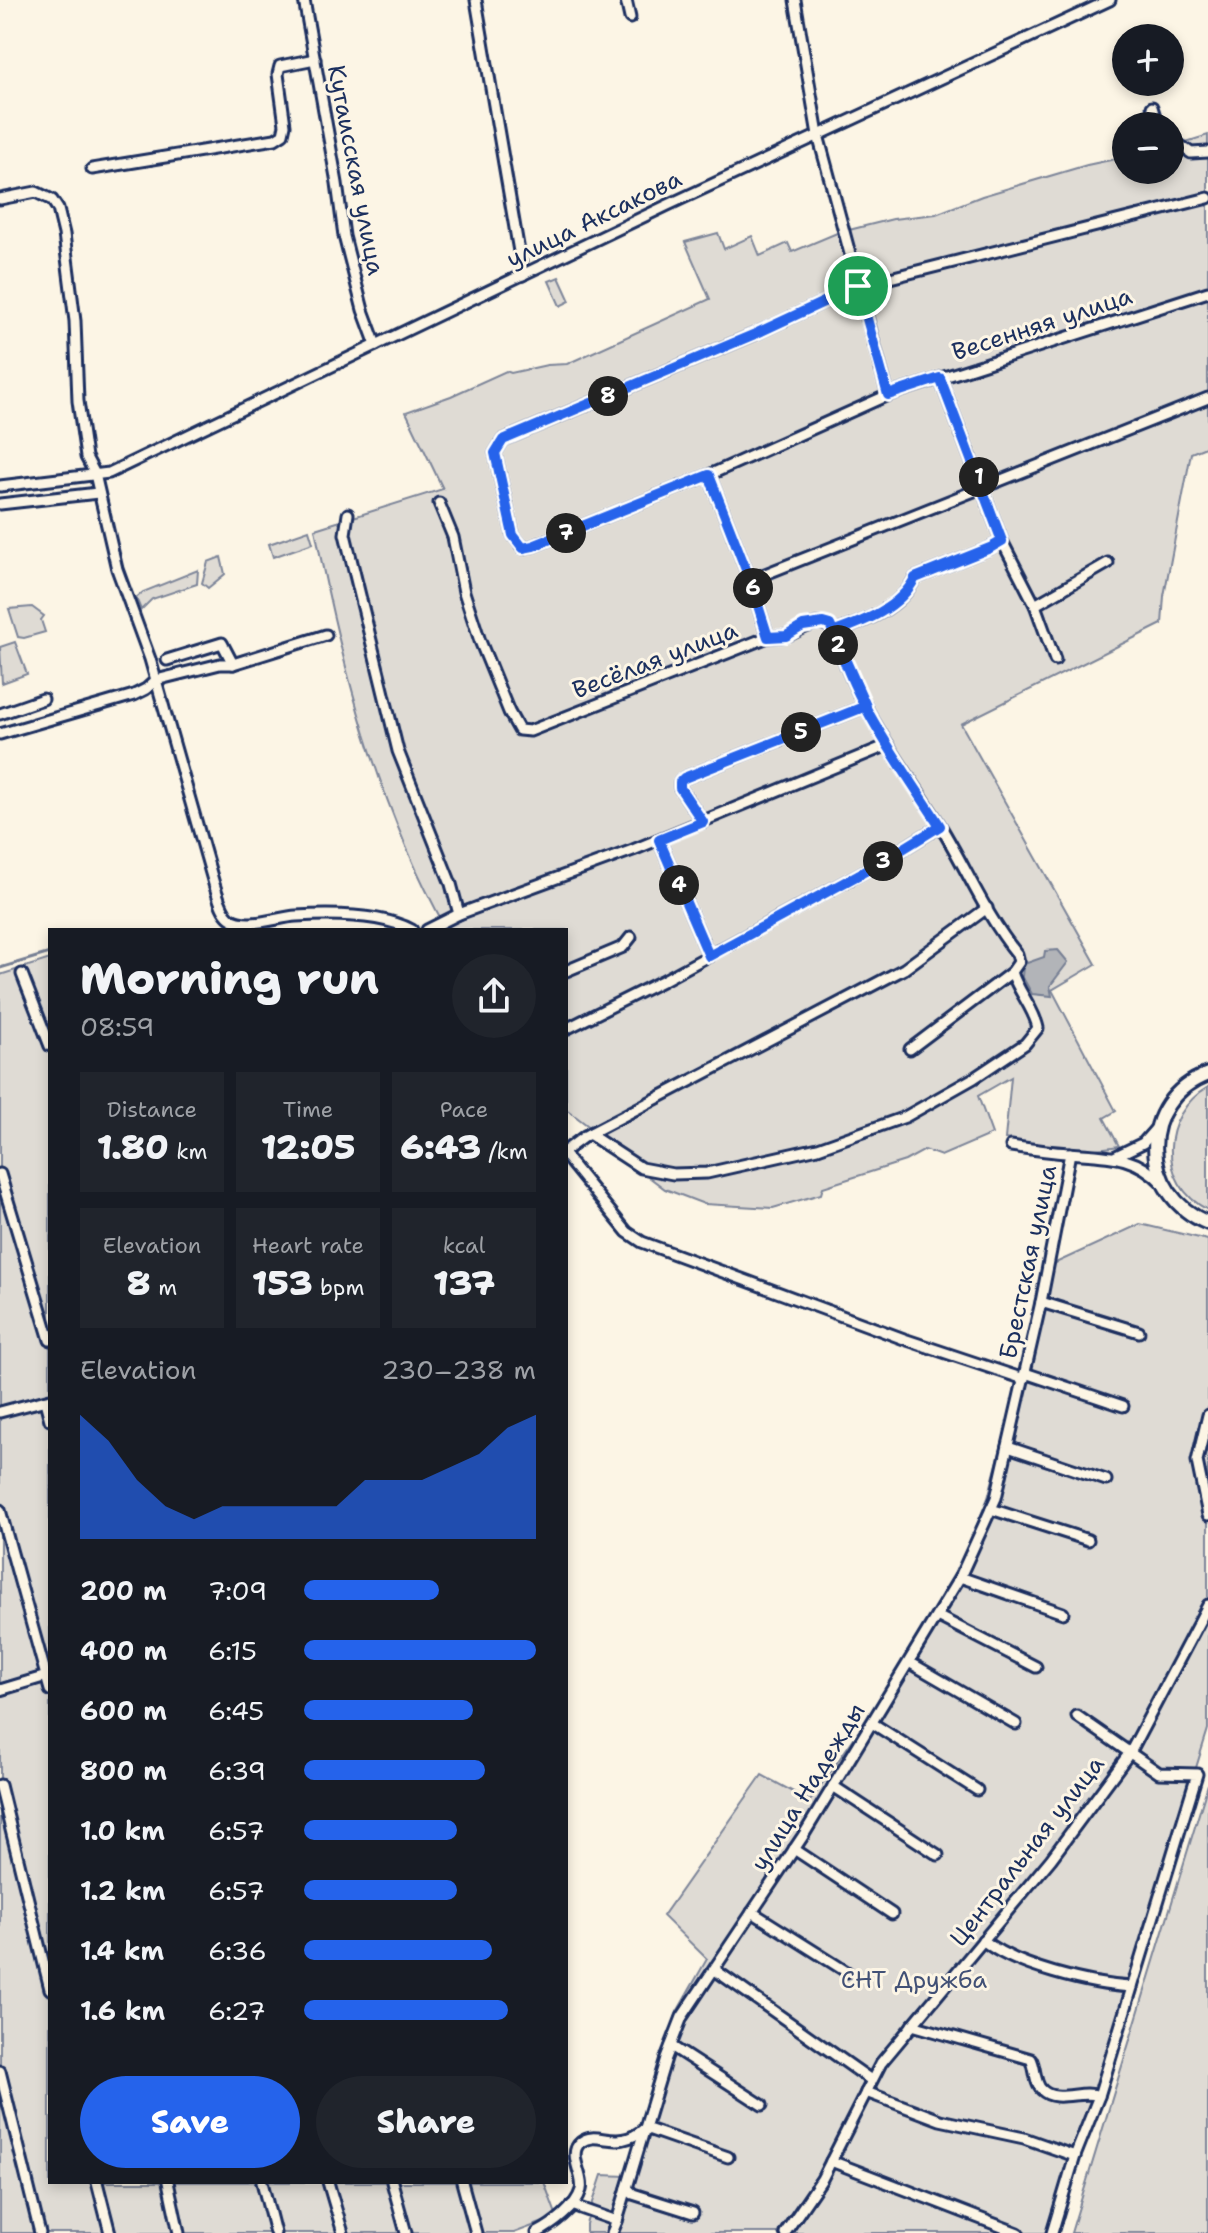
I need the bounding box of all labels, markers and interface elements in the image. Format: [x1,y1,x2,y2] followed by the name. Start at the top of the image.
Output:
[1112,24,1184,184] map controls
[1112,24,1184,96] button: +
[320,62,392,278] street label: Кутаисская улица
[1112,112,1184,184] button: −
[501,163,687,275] street label: улица Аксакова
[824,252,892,320] pin
[836,264,880,308] icon: arrive
[948,280,1136,368] street label: Весенняя улица
[588,376,628,416] pin: 8
[600,381,616,410] text: 8
[959,457,999,497] pin: 1
[974,462,984,491] text: 1
[546,513,586,553] pin: 7
[558,518,574,547] text: 7
[733,568,773,608] pin: 6
[745,573,761,602] text: 6
[568,614,742,706] street label: Весёлая улица
[818,625,858,665] pin: 2
[830,630,846,659] text: 2
[781,712,821,752] pin: 5
[794,717,808,746] text: 5
[863,841,903,881] pin: 3
[875,846,891,875] text: 3
[659,865,699,905] pin: 4
[671,870,687,899] text: 4
[80,949,379,1008] text: Morning run
[452,954,536,1038] button: share
[80,1009,154,1044] text: 08:59
[107,1095,197,1124] text: Distance
[283,1095,333,1124] text: Time
[440,1095,488,1124] text: Pace
[97,1124,169,1170] text: 1.80
[261,1124,355,1170] text: 12:05
[400,1124,481,1170] text: 6:43
[169,1137,207,1166] text: km
[481,1137,528,1166] text: /km
[992,1162,1064,1362] street label: Брестская улица
[103,1231,201,1260] text: Elevation
[252,1231,364,1260] text: Heart rate
[443,1231,485,1260] text: kcal
[127,1260,151,1306] text: 8
[252,1260,313,1306] text: 153
[433,1260,495,1306] text: 137
[151,1273,177,1302] text: m
[313,1273,364,1302] text: bpm
[80,1352,196,1387] text: Elevation
[381,1352,536,1387] text: 230–238 m
[80,1573,167,1608] text: 200 m
[208,1573,267,1608] text: 7:09
[80,1633,167,1668] text: 400 m
[208,1633,257,1668] text: 6:15
[80,1693,167,1728] text: 600 m
[208,1693,264,1728] text: 6:45
[743,1697,873,1877] street label: улица Надежды
[943,1749,1112,1953] street label: Центральная улица
[80,1753,167,1788] text: 800 m
[208,1753,266,1788] text: 6:39
[80,1813,165,1848] text: 1.0 km
[208,1813,265,1848] text: 6:57
[80,1873,165,1908] text: 1.2 km
[208,1873,265,1908] text: 6:57
[80,1933,164,1968] text: 1.4 km
[208,1933,267,1968] text: 6:36
[841,1964,987,1996] park label: СНТ Дружба
[80,1993,165,2028] text: 1.6 km
[208,1993,266,2028] text: 6:27
[80,2076,300,2168] button: Save
[316,2076,536,2168] button: Share

